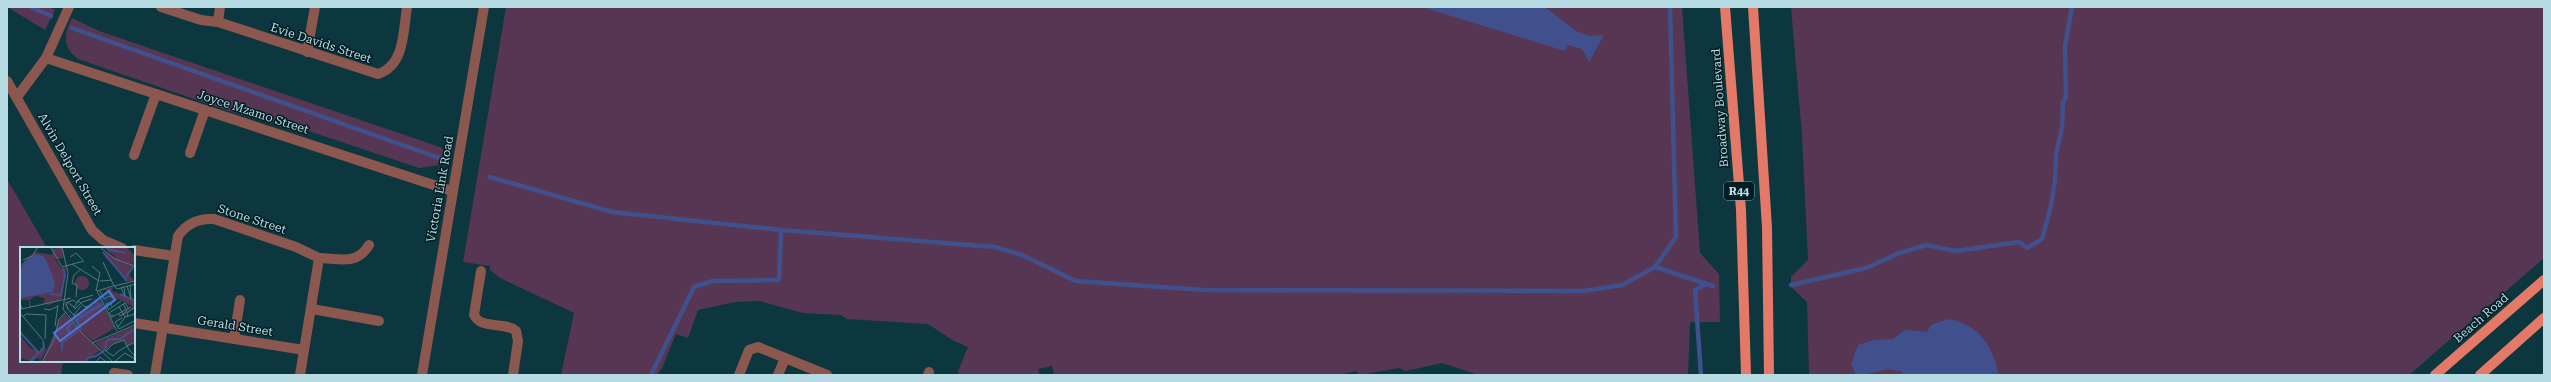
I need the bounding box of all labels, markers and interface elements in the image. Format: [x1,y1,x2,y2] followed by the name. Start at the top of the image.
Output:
[269,20,374,66] street label: Evie Davids Street
[1709,48,1731,168] street label: Broadway Boulevard
[196,87,311,137] street label: Joyce Mzamo Street
[35,110,105,218] street label: Alvin Delport Street
[424,134,456,243] street label: Victoria Link Road
[1724,182,1754,200] road number: R44
[216,201,288,237] street label: Stone Street
[20,247,135,362] inset map
[2451,290,2511,346] street label: Beach Road
[196,313,274,339] street label: Gerald Street

